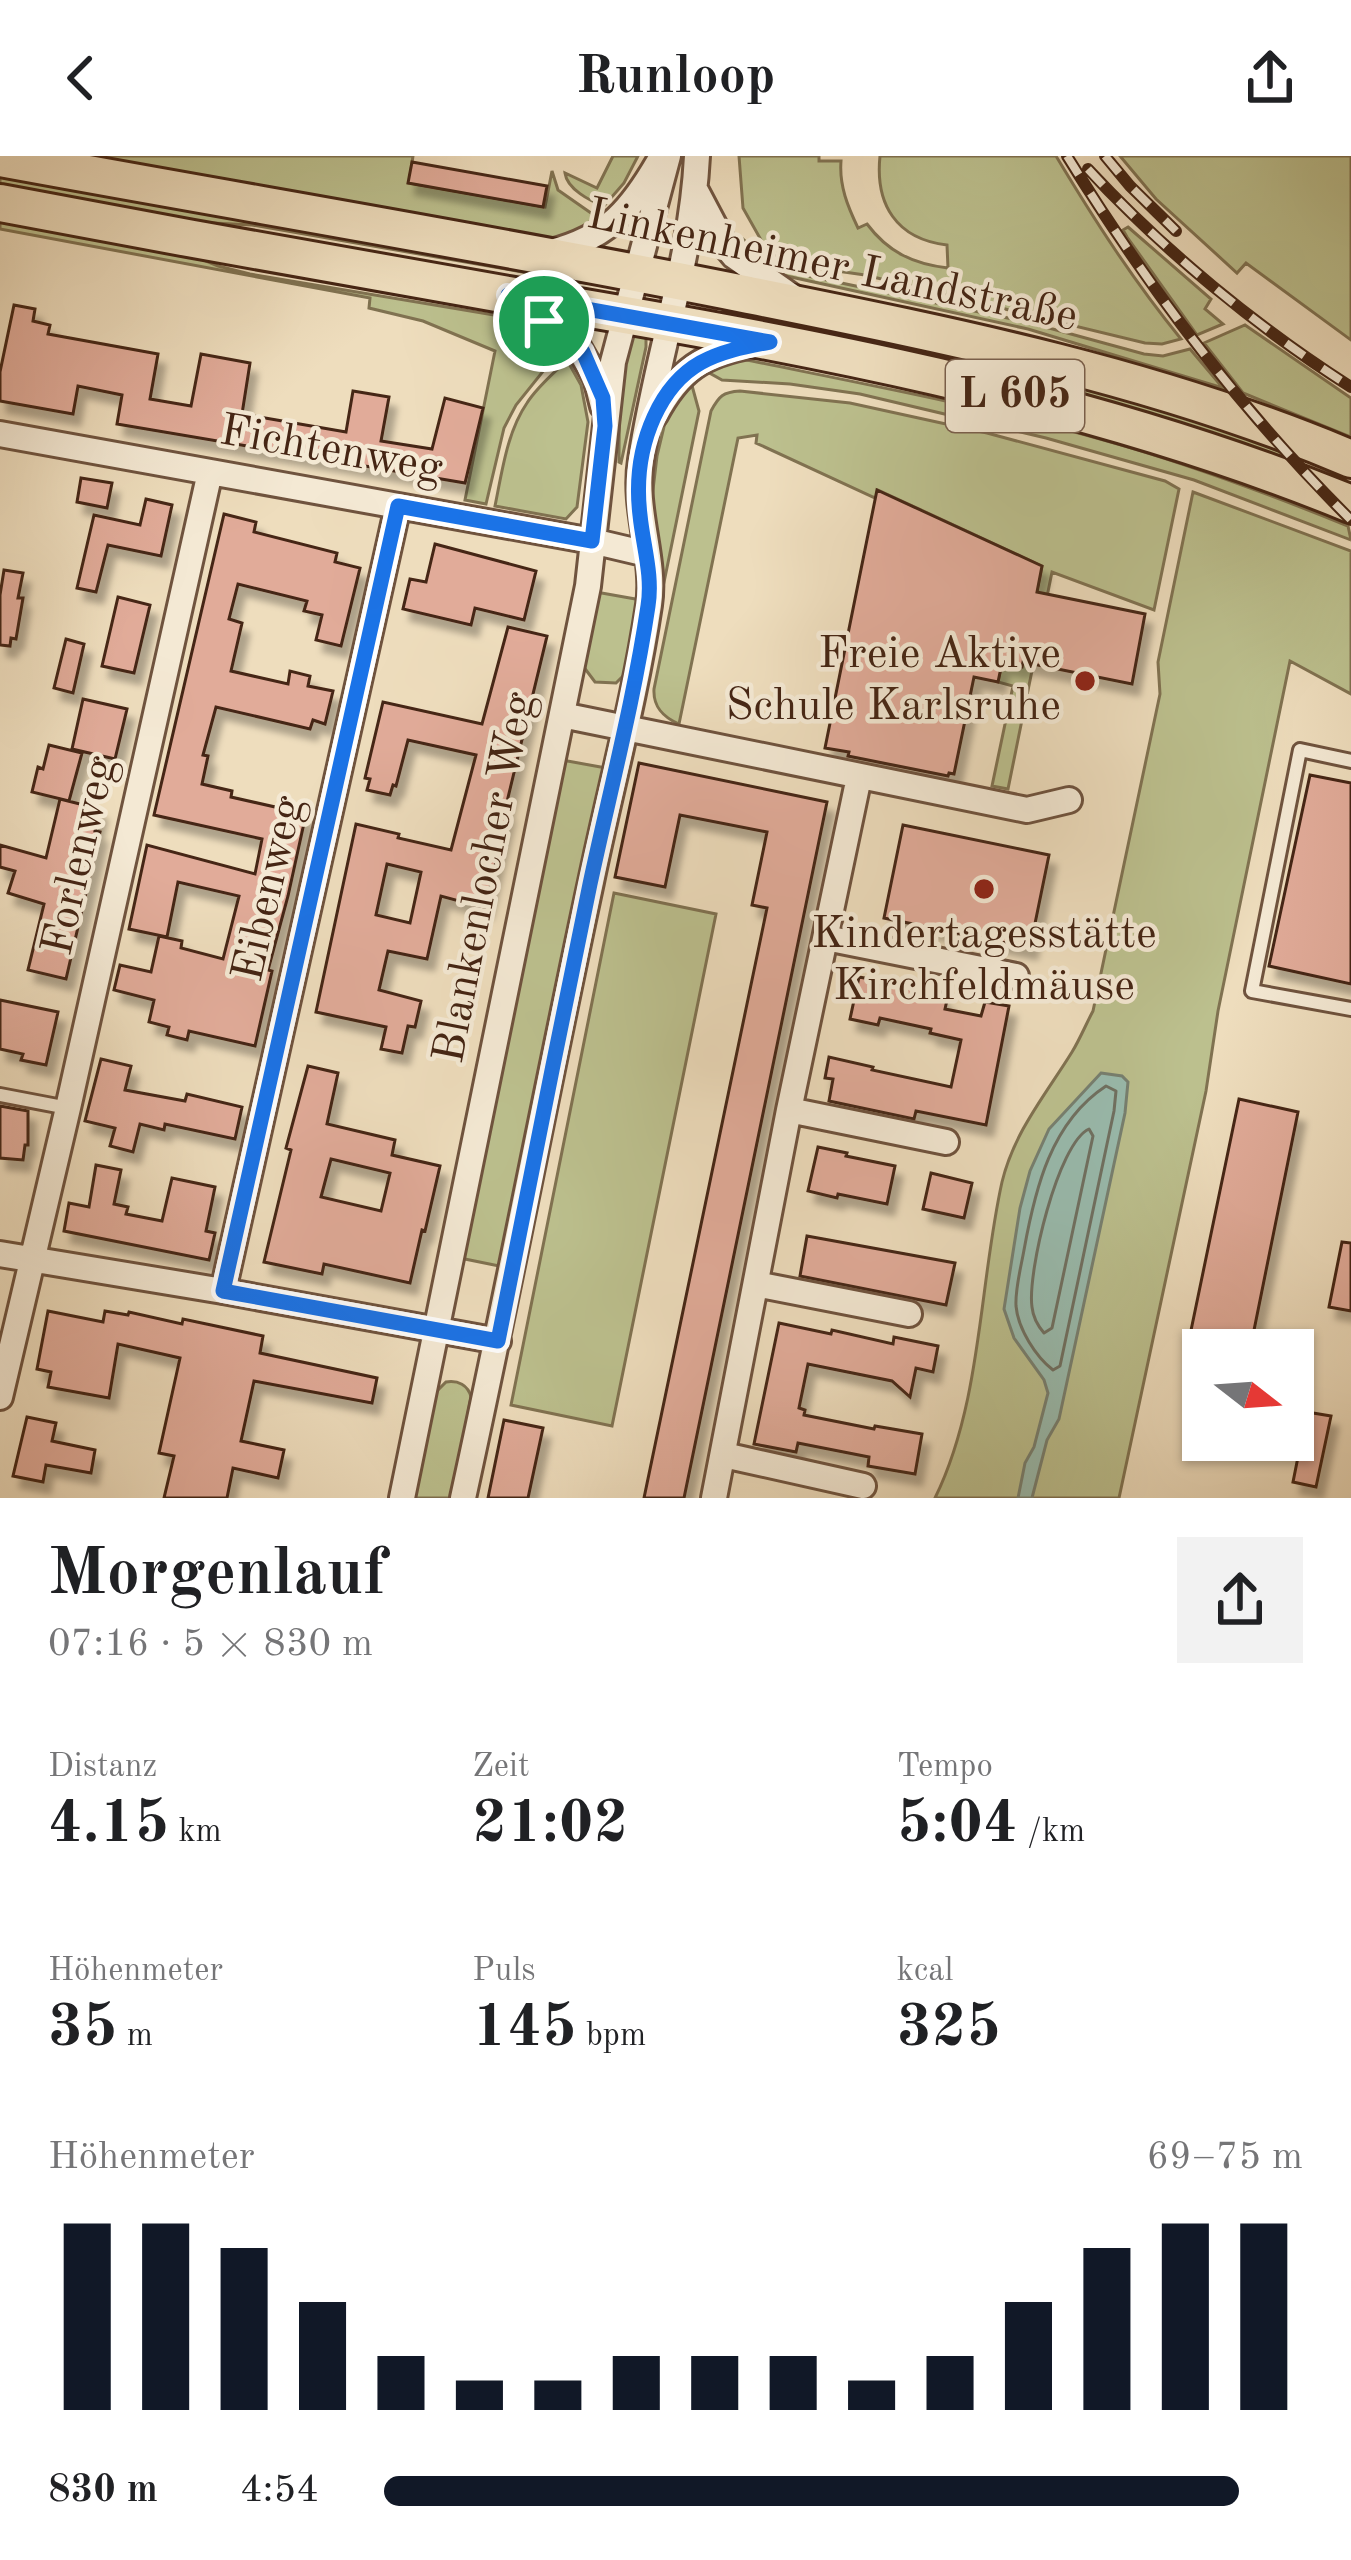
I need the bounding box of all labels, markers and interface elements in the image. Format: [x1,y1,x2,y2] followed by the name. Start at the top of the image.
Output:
[48,45,114,111] icon: back
[1237,45,1303,111] icon: share
[576,51,775,105] text: Runloop
[583,193,1081,341] street label: Linkenheimer Landstraße
[493,270,595,372] pin
[511,288,577,354] icon: arrive
[946,360,1084,432] road number: L 605
[216,409,446,493] street label: Fichtenweg
[725,633,1061,730] place label: Freie Aktive Schule Karlsruhe
[1072,668,1098,694] marker: Freie Aktive Schule Karlsruhe
[428,689,544,1067] street label: Blankenlocher Weg
[36,752,126,960] street label: Forlenweg
[227,792,313,986] street label: Eibenweg
[971,876,997,902] marker: Kindertagesstätte Kirchfeldmäuse
[811,913,1157,1010] place label: Kindertagesstätte Kirchfeldmäuse
[1182,1329,1314,1461] north arrow
[1182,1329,1314,1461] map controls
[1177,1537,1303,1663] button: share
[48,1543,386,1609] text: Morgenlauf
[48,1625,373,1664] text: 07:16 · 5 × 830 m
[48,1751,157,1784] text: Distanz
[472,1751,529,1784] text: Zeit
[897,1751,993,1784] text: Tempo
[48,1795,169,1855] text: 4.15
[472,1795,628,1855] text: 21:02
[897,1795,1018,1855] text: 5:04
[169,1816,222,1849] text: km
[1018,1816,1085,1849] text: /km
[48,1955,223,1988] text: Höhenmeter
[472,1955,536,1988] text: Puls
[897,1955,953,1988] text: kcal
[48,1999,118,2059] text: 35
[472,1999,577,2059] text: 145
[897,1999,1001,2059] text: 325
[118,2020,153,2053] text: m
[577,2020,646,2053] text: bpm
[48,2138,255,2177] text: Höhenmeter
[1146,2138,1303,2177] text: 69–75 m
[48,2471,158,2510] text: 830 m
[240,2471,319,2510] text: 4:54

